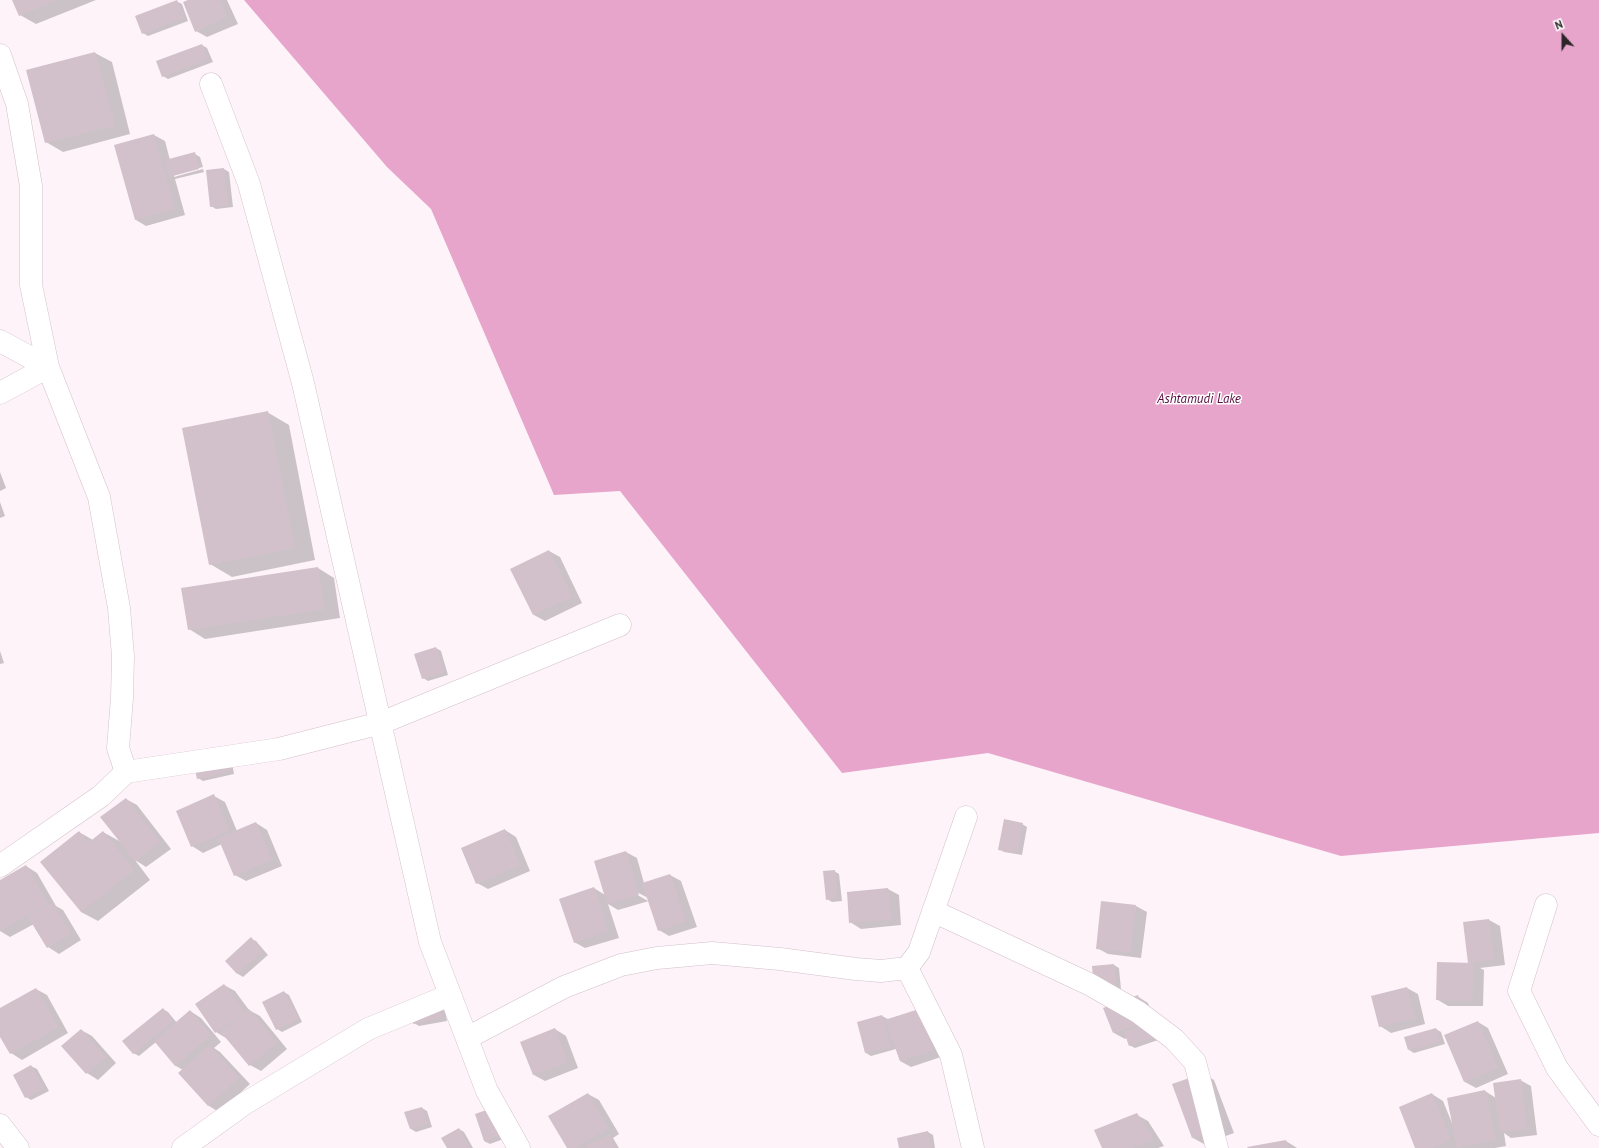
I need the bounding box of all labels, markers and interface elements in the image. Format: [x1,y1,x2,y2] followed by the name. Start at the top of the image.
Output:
[1543,16,1583,56] north arrow
[1553,17,1565,33] text: N
[1157,391,1241,407] water label: Ashtamudi Lake

